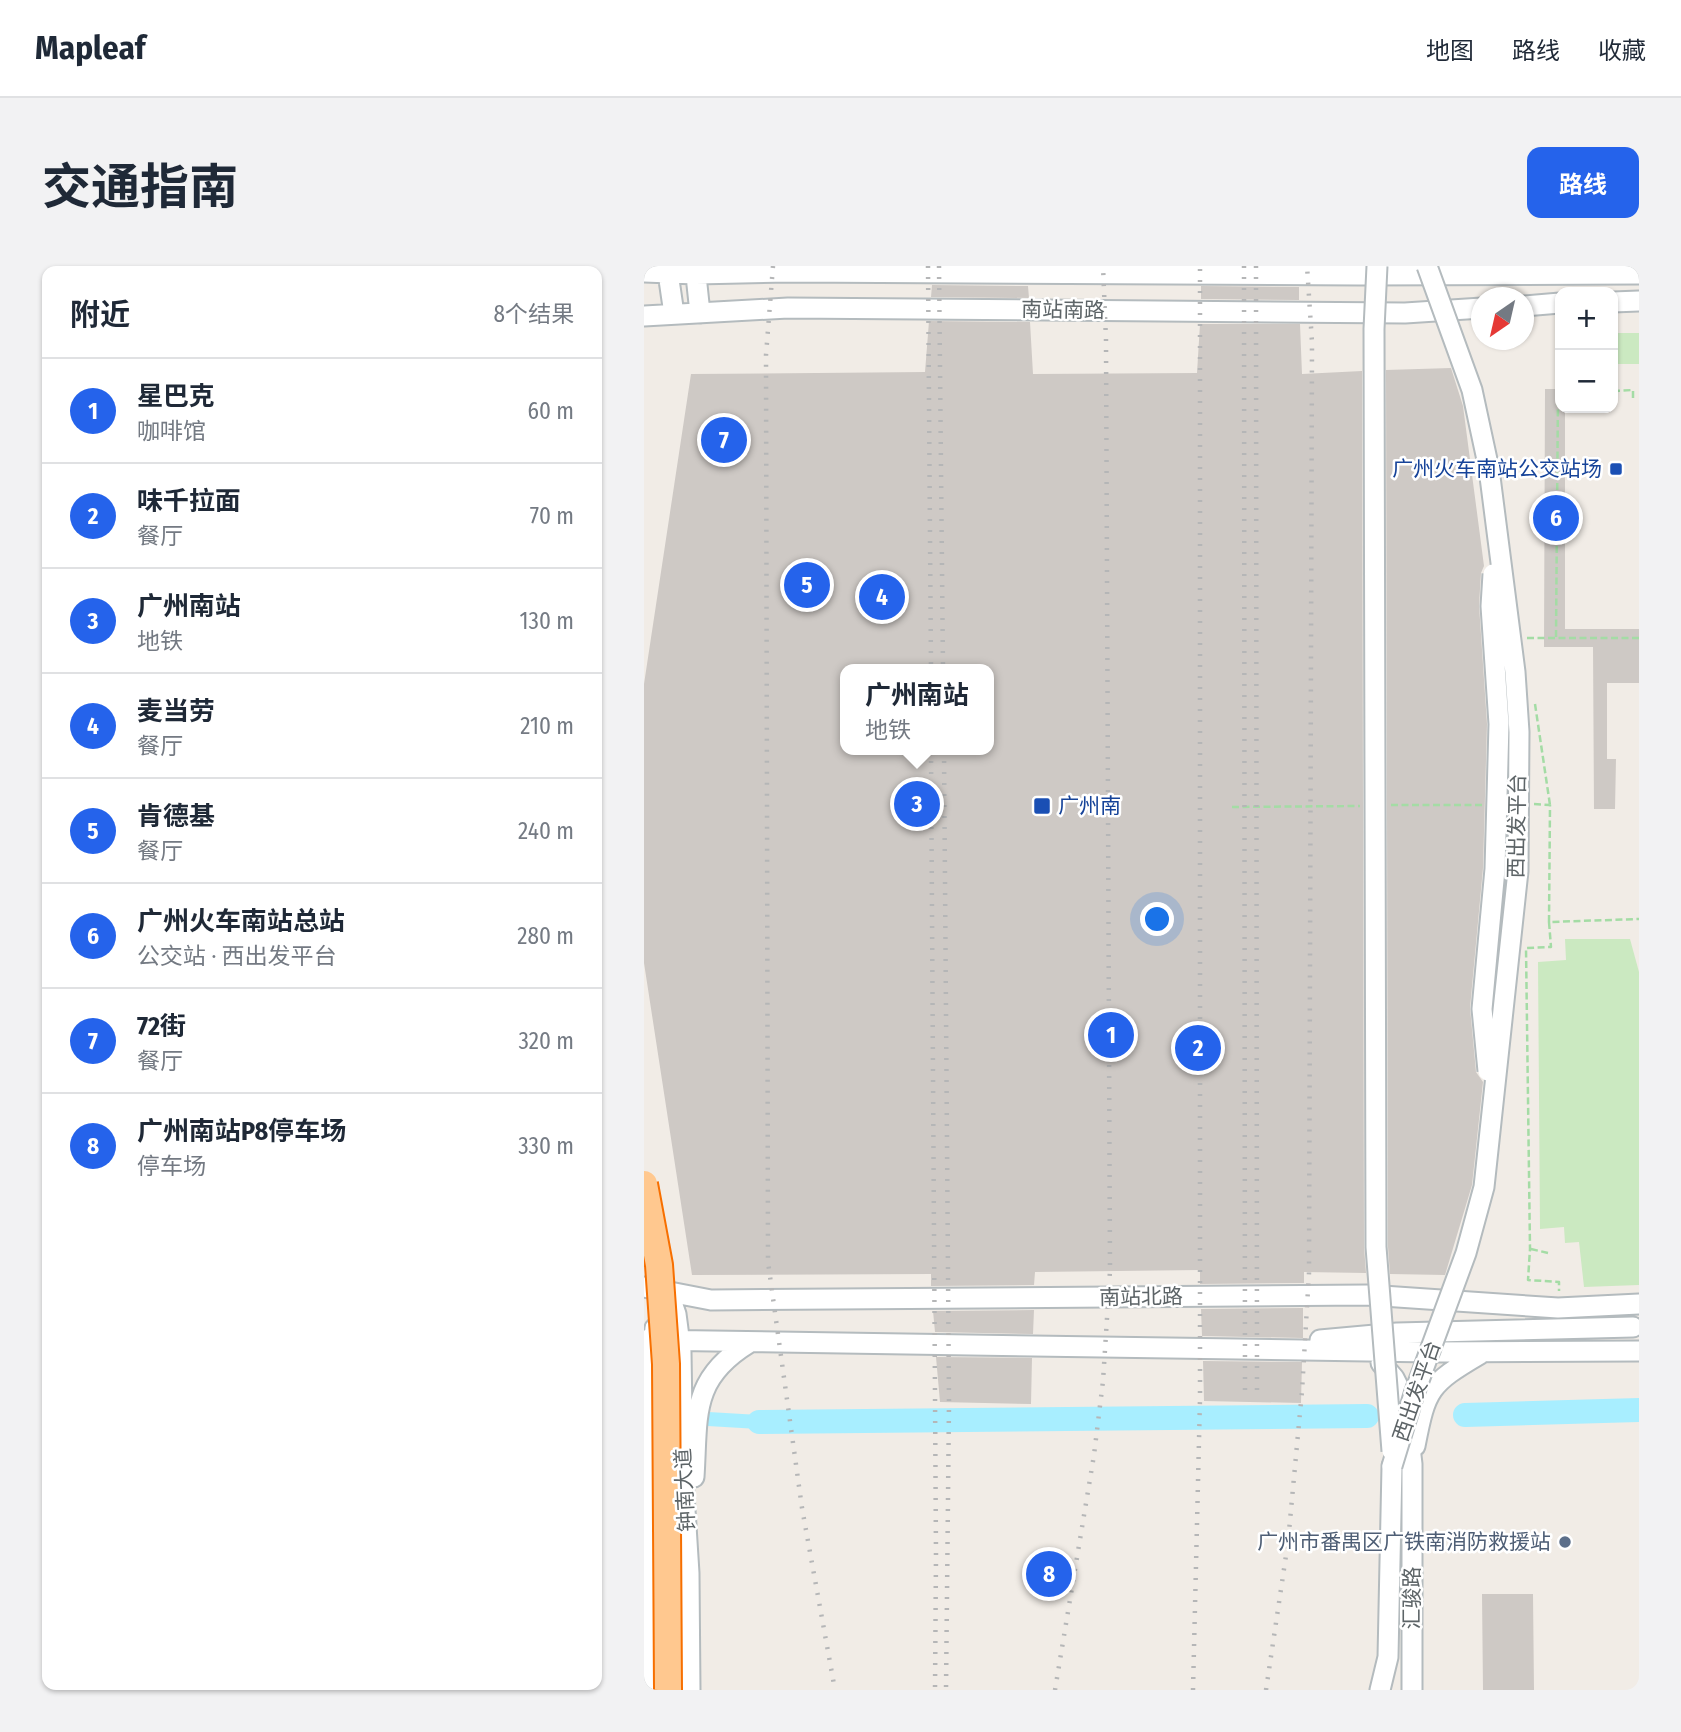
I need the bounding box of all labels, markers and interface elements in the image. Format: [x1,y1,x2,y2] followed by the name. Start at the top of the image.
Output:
[35,28,146,68] text: Mapleaf
[1426,37,1474,65] text: 地图
[1512,37,1560,65] text: 路线
[1598,37,1646,65] text: 收藏
[1527,147,1639,218] button: 路线
[42,158,238,217] text: 交通指南
[1471,287,1534,350] north arrow
[1555,287,1618,413] map controls
[1555,287,1618,350] button: +
[1021,296,1105,324] street label: 南站南路
[70,297,130,333] text: 附近
[494,300,574,328] text: 8个结果
[1555,350,1618,413] button: −
[137,381,215,412] text: 星巴克
[88,397,98,425] text: 1
[528,397,574,425] text: 60 m
[701,414,747,466] pin: 7
[137,417,206,445] text: 咖啡馆
[1392,456,1602,482] place label: 广州火车南站公交站场
[1608,461,1624,477] marker: 广州火车南站公交站场
[137,486,241,517] text: 味千拉面
[1533,492,1579,544] pin: 6
[88,502,98,530] text: 2
[530,502,574,530] text: 70 m
[137,522,183,550] text: 餐厅
[784,559,830,611] pin: 5
[859,571,905,623] pin: 4
[137,591,241,622] text: 广州南站
[88,607,98,635] text: 3
[520,607,574,635] text: 130 m
[137,627,183,655] text: 地铁
[840,664,994,755] popup
[865,680,969,711] text: 广州南站
[137,696,215,727] text: 麦当劳
[87,712,99,740] text: 4
[520,712,574,740] text: 210 m
[865,716,911,744] text: 地铁
[137,732,183,760] text: 餐厅
[1503,773,1531,879] street label: 西出发平台
[894,778,940,830] pin: 3
[1058,793,1121,819] place label: 广州南
[1032,796,1052,816] marker: 广州南
[137,801,215,832] text: 肯德基
[87,817,99,845] text: 5
[518,817,574,845] text: 240 m
[137,837,183,865] text: 餐厅
[1140,902,1174,936] your location
[137,906,345,937] text: 广州火车南站总站
[87,922,99,950] text: 6
[517,922,574,950] text: 280 m
[137,942,337,970] text: 公交站 · 西出发平台
[1088,1009,1134,1061] pin: 1
[137,1011,186,1042] text: 72街
[1175,1022,1221,1074] pin: 2
[88,1027,98,1055] text: 7
[519,1027,574,1055] text: 320 m
[137,1047,183,1075] text: 餐厅
[137,1116,346,1147] text: 广州南站P8停车场
[87,1132,99,1160] text: 8
[518,1132,574,1160] text: 330 m
[137,1152,206,1180] text: 停车场
[1099,1283,1183,1311] street label: 南站北路
[1388,1337,1446,1445] street label: 西出发平台
[670,1447,700,1533] street label: 钟南大道
[1257,1529,1551,1555] place label: 广州市番禺区广铁南消防救援站
[1557,1534,1573,1550] marker: 广州市番禺区广铁南消防救援站
[1026,1548,1072,1600] pin: 8
[1399,1567,1425,1630] street label: 汇骏路

